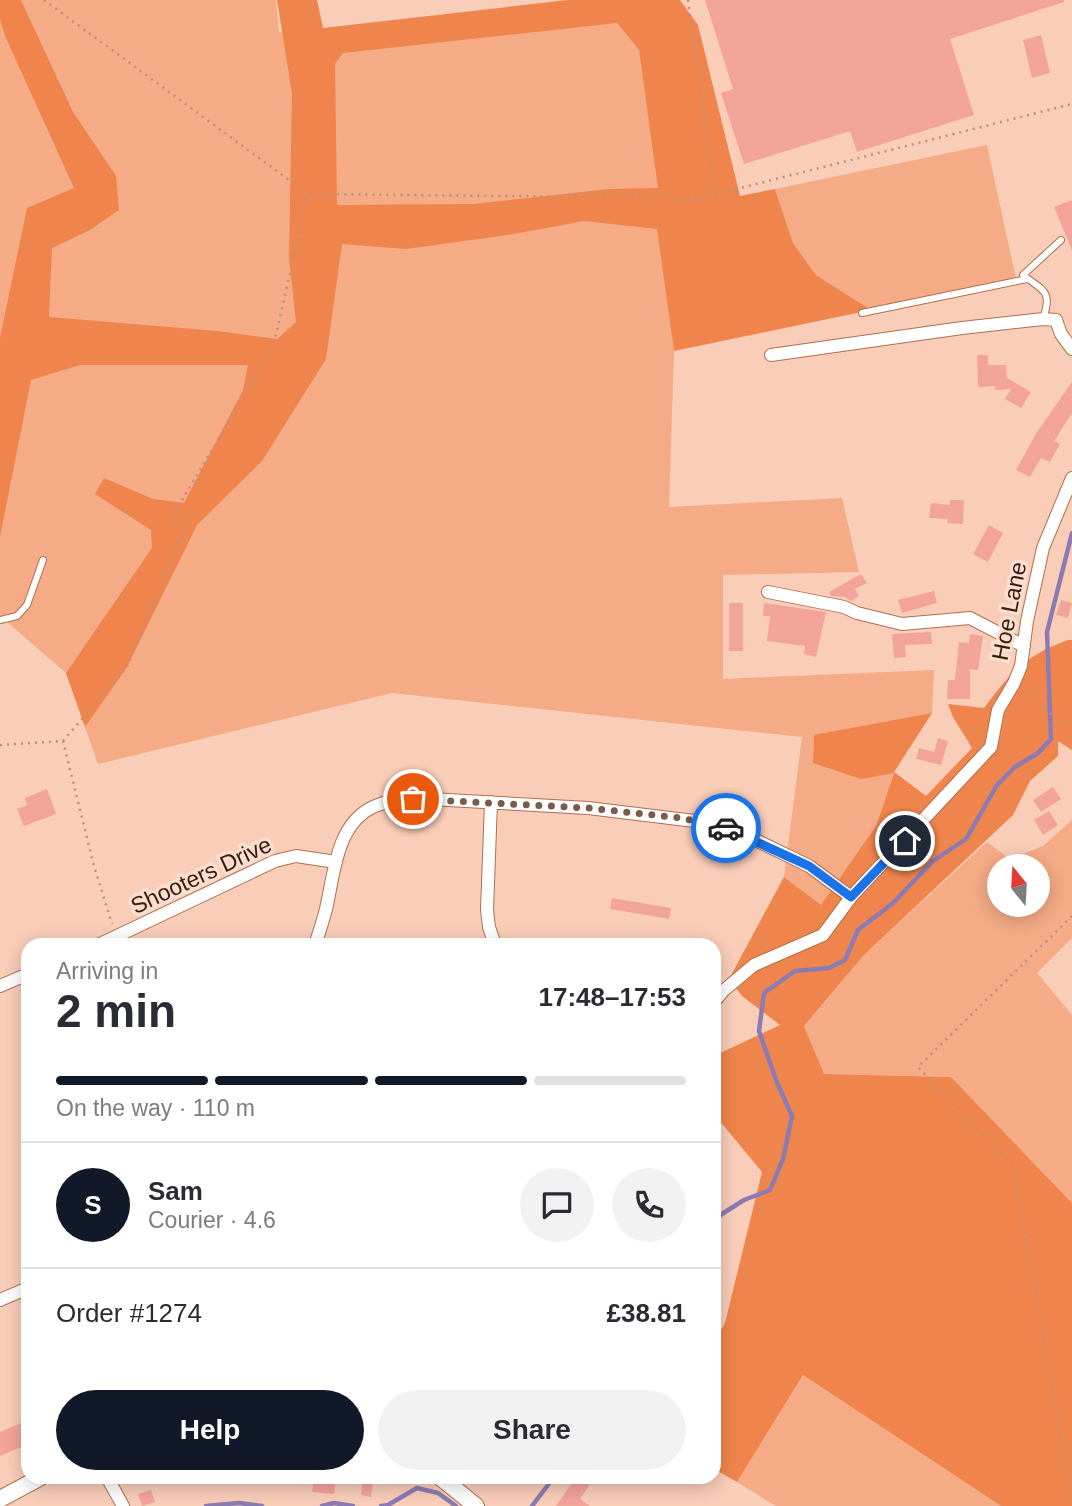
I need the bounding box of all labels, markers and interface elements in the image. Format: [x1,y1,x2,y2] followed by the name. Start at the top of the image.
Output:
[987,560,1031,662] street label: Hoe Lane
[383,769,443,829] pin
[394,780,432,818] icon: bag
[691,793,761,863] courier
[707,809,745,847] icon: car
[875,811,935,871] pin
[886,822,924,860] icon: home
[127,831,275,919] street label: Shooters Drive
[987,854,1050,917] north arrow
[987,854,1050,917] map controls
[56,958,158,984] text: Arriving in
[539,982,686,1012] text: 17:48–17:53
[56,985,176,1037] text: 2 min
[56,1095,255,1121] text: On the way · 110 m
[520,1168,594,1242] button: chat
[612,1168,686,1242] button: phone
[148,1176,203,1206] text: Sam
[84,1190,102,1220] text: S
[148,1207,276,1233] text: Courier · 4.6
[56,1298,202,1328] text: Order #1274
[606,1298,686,1328] text: £38.81
[56,1390,364,1470] button: Help
[378,1390,686,1470] button: Share

